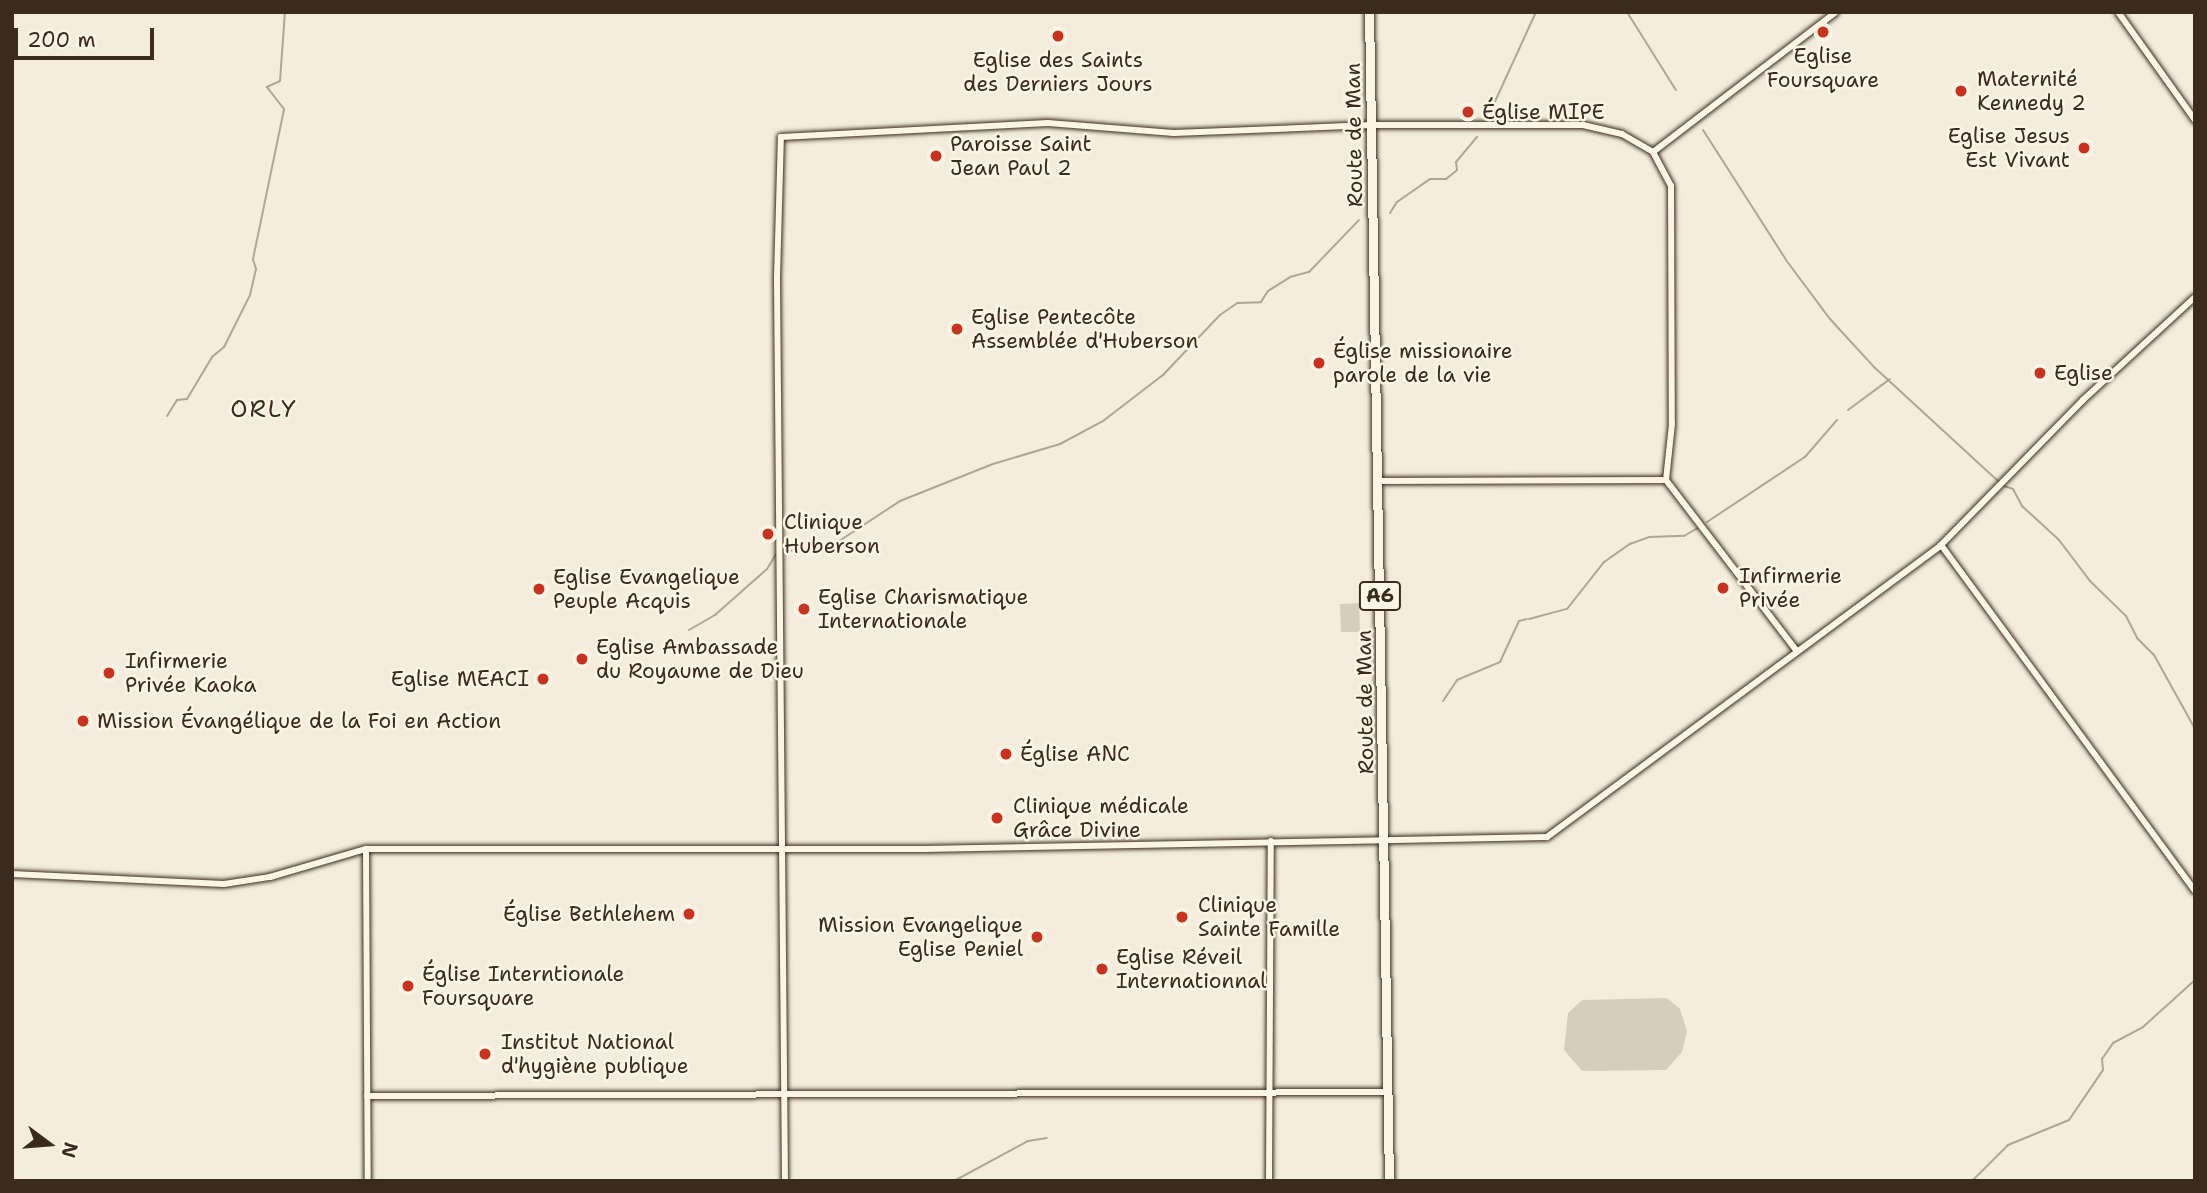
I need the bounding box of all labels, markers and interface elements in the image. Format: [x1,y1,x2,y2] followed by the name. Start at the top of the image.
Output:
[18,14,158,58] scale bar
[1815,24,1831,40] marker: Eglise Foursquare
[27,26,96,54] text: 200 m
[1050,28,1066,44] marker: Eglise des Saints des Derniers Jours
[1767,43,1879,93] place label: Eglise Foursquare
[963,47,1153,97] place label: Eglise des Saints des Derniers Jours
[1340,63,1368,207] street label: Route de Man
[1977,66,2086,116] place label: Maternité Kennedy 2
[1951,81,1971,101] marker: Maternité Kennedy 2
[1482,99,1605,125] place label: Église MIPE
[1460,104,1476,120] marker: Église MIPE
[1948,123,2070,173] place label: Eglise Jesus Est Vivant
[950,131,1092,181] place label: Paroisse Saint Jean Paul 2
[2076,140,2092,156] marker: Eglise Jesus Est Vivant
[928,148,944,164] marker: Paroisse Saint Jean Paul 2
[971,304,1198,354] place label: Eglise Pentecôte Assemblée d'Huberson
[949,321,965,337] marker: Eglise Pentecôte Assemblée d'Huberson
[1333,338,1513,388] place label: Église missionaire parole de la vie
[1311,355,1327,371] marker: Église missionaire parole de la vie
[2054,360,2113,386] place label: Eglise
[2032,365,2048,381] marker: Eglise
[231,396,297,424] district label: ORLY
[784,509,880,559] place label: Clinique Huberson
[758,524,778,544] marker: Clinique Huberson
[1739,563,1842,613] place label: Infirmerie Privée
[553,564,740,614] place label: Eglise Evangelique Peuple Acquis
[1713,578,1733,598] marker: Infirmerie Privée
[1357,580,1403,611] road number: A6
[531,581,547,597] marker: Eglise Evangelique Peuple Acquis
[818,584,1028,634] place label: Eglise Charismatique Internationale
[796,601,812,617] marker: Eglise Charismatique Internationale
[1351,630,1379,774] street label: Route de Man
[596,634,804,684] place label: Eglise Ambassade du Royaume de Dieu
[125,648,256,698] place label: Infirmerie Privée Kaoka
[574,651,590,667] marker: Eglise Ambassade du Royaume de Dieu
[99,663,119,683] marker: Infirmerie Privée Kaoka
[391,666,529,692] place label: Eglise MEACI
[535,671,551,687] marker: Eglise MEACI
[97,708,501,734] place label: Mission Évangélique de la Foi en Action
[75,713,91,729] marker: Mission Évangélique de la Foi en Action
[1020,741,1130,767] place label: Église ANC
[998,746,1014,762] marker: Église ANC
[1013,793,1189,843] place label: Clinique médicale Grâce Divine
[987,808,1007,828] marker: Clinique médicale Grâce Divine
[1198,892,1340,942] place label: Clinique Sainte Famille
[503,901,675,927] place label: Église Bethlehem
[681,906,697,922] marker: Église Bethlehem
[1172,907,1192,927] marker: Clinique Sainte Famille
[818,912,1023,962] place label: Mission Evangelique Eglise Peniel
[1029,929,1045,945] marker: Mission Evangelique Eglise Peniel
[1116,944,1267,994] place label: Eglise Réveil Internationnal
[422,961,624,1011] place label: Église Interntionale Foursquare
[1094,961,1110,977] marker: Eglise Réveil Internationnal
[400,978,416,994] marker: Église Interntionale Foursquare
[501,1029,689,1079] place label: Institut National d'hygiène publique
[475,1044,495,1064] marker: Institut National d'hygiène publique
[14,1109,84,1179] north arrow
[56,1139,84,1161] text: N

